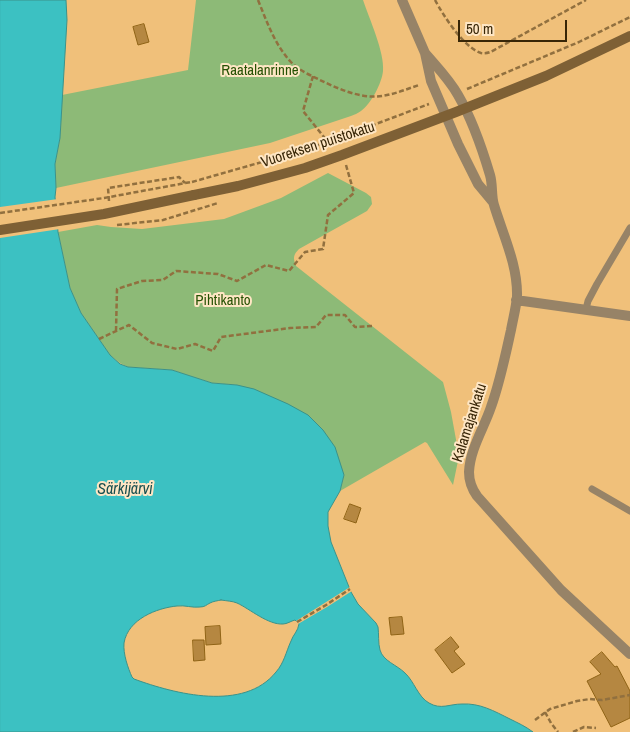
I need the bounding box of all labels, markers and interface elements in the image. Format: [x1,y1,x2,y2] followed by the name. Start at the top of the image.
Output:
[460,10,569,42] scale bar
[466,18,493,39] text: 50 m
[221,62,299,80] park label: Raatalanrinne
[259,118,377,172] street label: Vuoreksen puistokatu
[195,292,251,310] park label: Pihtikanto
[449,382,491,464] street label: Kalamajankatu
[97,480,153,500] water label: Särkijärvi

